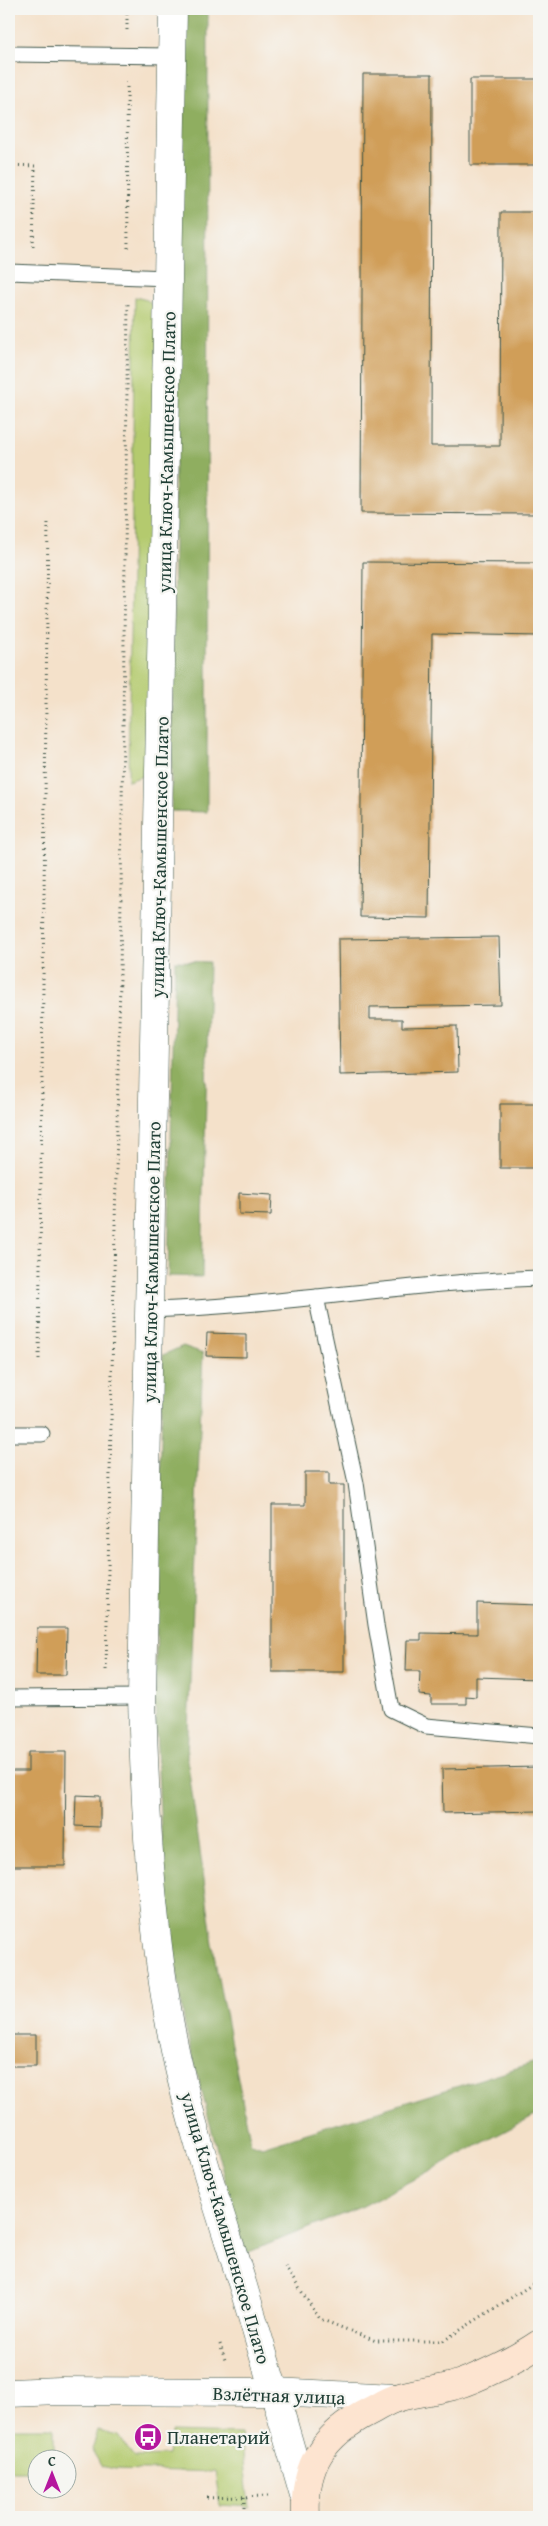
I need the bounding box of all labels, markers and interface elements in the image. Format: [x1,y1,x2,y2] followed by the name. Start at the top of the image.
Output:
[150,311,182,594] street label: улица Ключ-Камышенское Плато
[143,716,175,999] street label: улица Ключ-Камышенское Плато
[135,1121,167,1404] street label: улица Ключ-Камышенское Плато
[173,2088,278,2367] street label: улица Ключ-Камышенское Плато
[212,2379,346,2411] street label: Взлётная улица
[133,2422,163,2452] bus stop icon: Планетарий
[167,2423,270,2451] place label: Планетарий
[28,2448,78,2498] north arrow
[48,2451,56,2471] text: С

